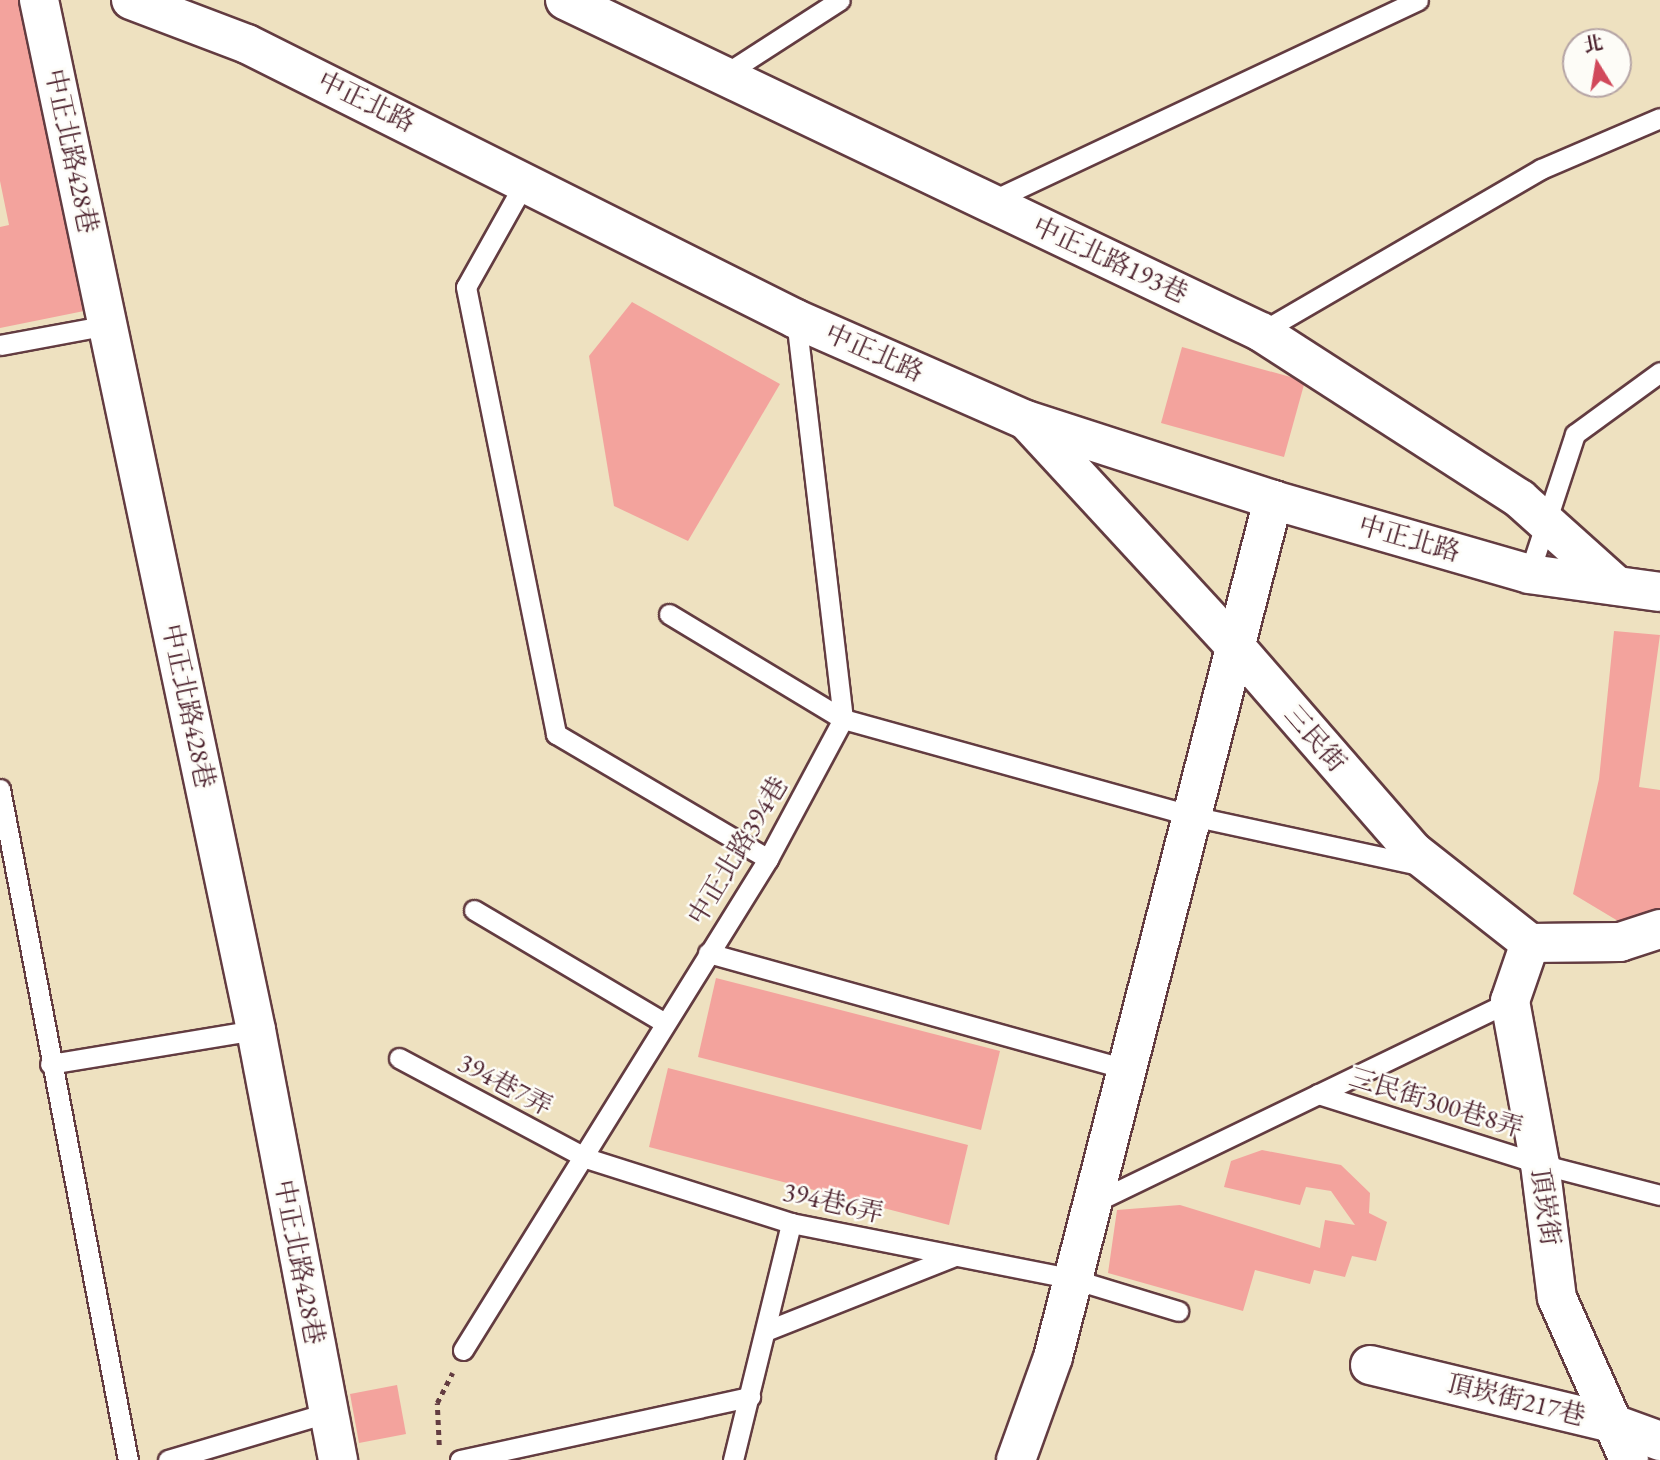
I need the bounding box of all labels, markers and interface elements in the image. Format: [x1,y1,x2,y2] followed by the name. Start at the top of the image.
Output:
[1562,28,1632,98] north arrow
[1582,30,1605,58] text: 北
[312,65,420,139] street label: 中正北路
[38,66,104,236] street label: 中正北路428巷
[1028,210,1192,310] street label: 中正北路193巷
[820,318,928,388] street label: 中正北路
[1355,510,1463,568] street label: 中正北路
[155,621,221,791] street label: 中正北路428巷
[1278,699,1352,779] street label: 三民街
[682,771,794,931] street label: 中正北路394巷
[453,1047,557,1123] street label: 394巷7弄
[1345,1062,1527,1144] street label: 三民街300巷8弄
[1524,1166,1566,1248] street label: 頂崁街
[780,1176,886,1230] street label: 394巷6弄
[268,1177,330,1347] street label: 中正北路428巷
[1444,1368,1588,1432] street label: 頂崁街217巷

